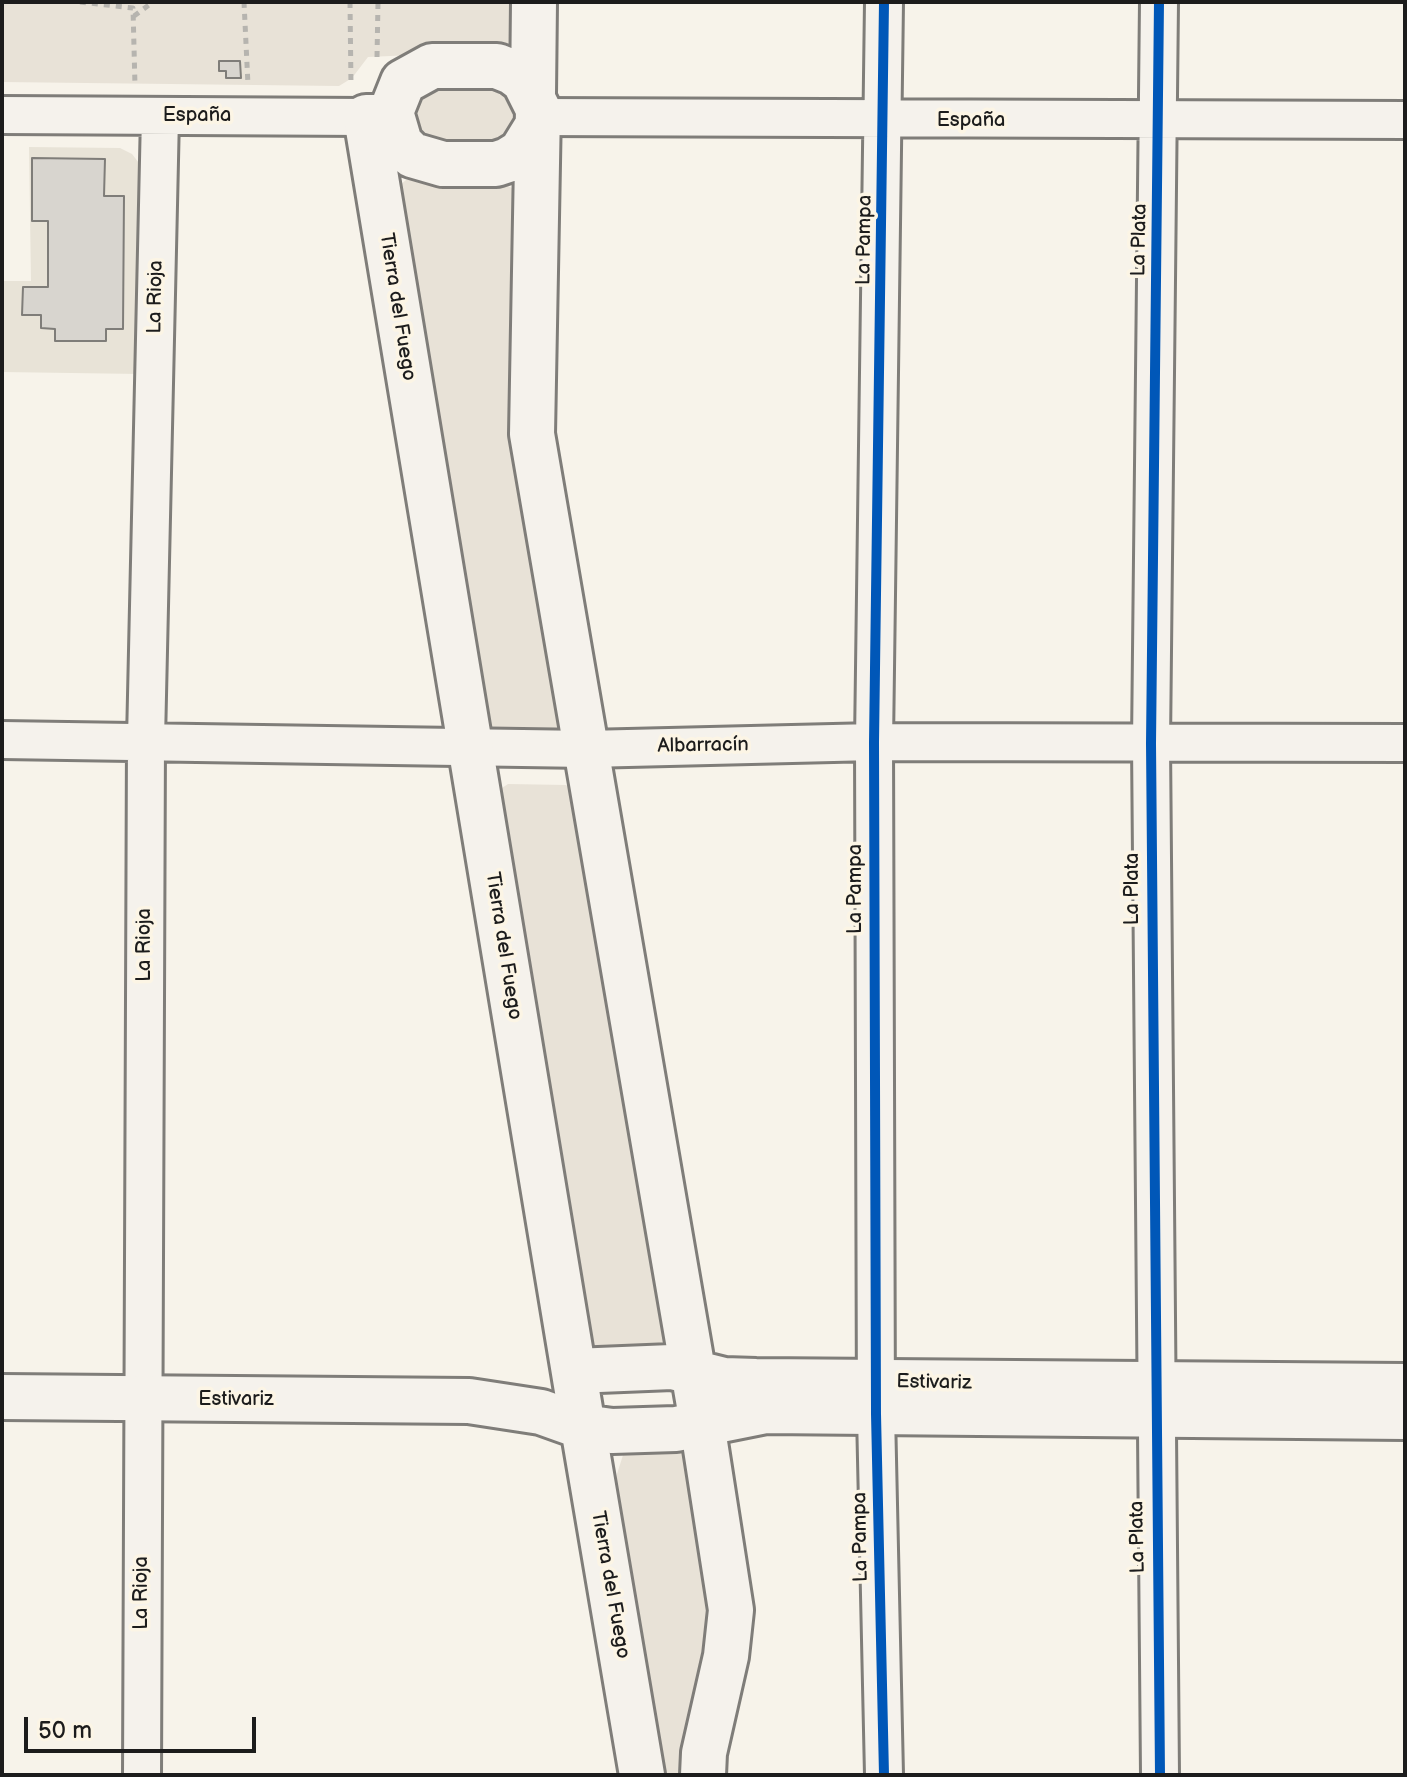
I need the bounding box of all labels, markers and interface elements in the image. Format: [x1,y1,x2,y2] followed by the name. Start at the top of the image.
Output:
[163,104,231,128] street label: España
[937,109,1005,133] street label: España
[852,195,878,285] street label: La Pampa
[1127,203,1153,277] street label: La Plata
[373,231,421,383] street label: Tierra del Fuego
[143,260,169,334] street label: La Rioja
[657,733,749,759] street label: Albarracín
[844,844,868,934] street label: La Pampa
[1121,853,1145,925] street label: La Plata
[479,870,527,1022] street label: Tierra del Fuego
[133,908,157,982] street label: La Rioja
[896,1370,972,1396] street label: Estivariz
[198,1388,274,1412] street label: Estivariz
[848,1492,874,1582] street label: La Pampa
[1125,1500,1151,1574] street label: La Plata
[585,1509,635,1661] street label: Tierra del Fuego
[130,1556,154,1630] street label: La Rioja
[28,1701,260,1751] scale bar
[38,1716,92,1745] text: 50 m

